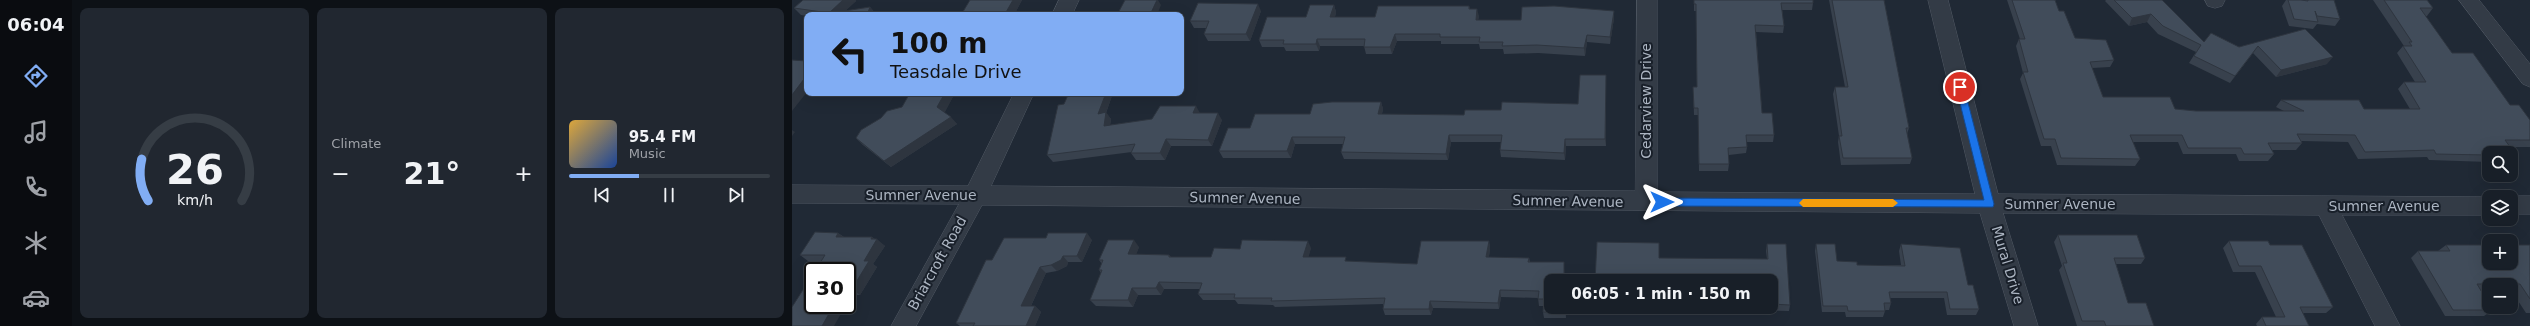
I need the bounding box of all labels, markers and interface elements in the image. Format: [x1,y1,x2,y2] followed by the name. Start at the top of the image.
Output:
[7,14,65,35] text: 06:04
[890,27,987,60] text: 100 m
[824,28,876,80] icon: left
[1638,43,1654,159] street label: Cedarview Drive
[890,61,1022,82] text: Teasdale Drive
[22,62,50,90] icon: directions
[1943,70,1977,104] pin
[1949,76,1971,98] icon: arrive
[22,118,50,146] icon: music
[629,128,696,146] text: 95.4 FM
[331,136,381,151] text: Climate
[166,145,224,194] text: 26
[629,146,666,161] text: Music
[2482,146,2518,314] map controls
[2482,146,2518,182] button: search
[404,156,460,191] text: 21°
[331,161,350,186] text: −
[514,161,533,186] text: +
[22,173,50,201] icon: phone
[1641,181,1683,223] position arrow
[591,184,613,206] icon: previous
[658,184,680,206] icon: pause
[725,184,747,206] icon: next
[865,187,977,203] street label: Sumner Avenue
[1189,189,1301,207] street label: Sumner Avenue
[2482,190,2518,226] button: layers
[177,192,213,208] text: km/h
[1512,192,1624,210] street label: Sumner Avenue
[2004,196,2116,212] street label: Sumner Avenue
[2328,198,2440,214] street label: Sumner Avenue
[905,213,969,313] street label: Briarcroft Road
[1989,224,2027,306] street label: Mural Drive
[22,229,50,257] icon: climate
[2482,234,2518,270] button: +
[804,262,856,314] speed limit sign: 30
[2482,278,2518,314] button: −
[22,284,50,312] icon: car
[1571,285,1751,303] text: 06:05 · 1 min · 150 m

